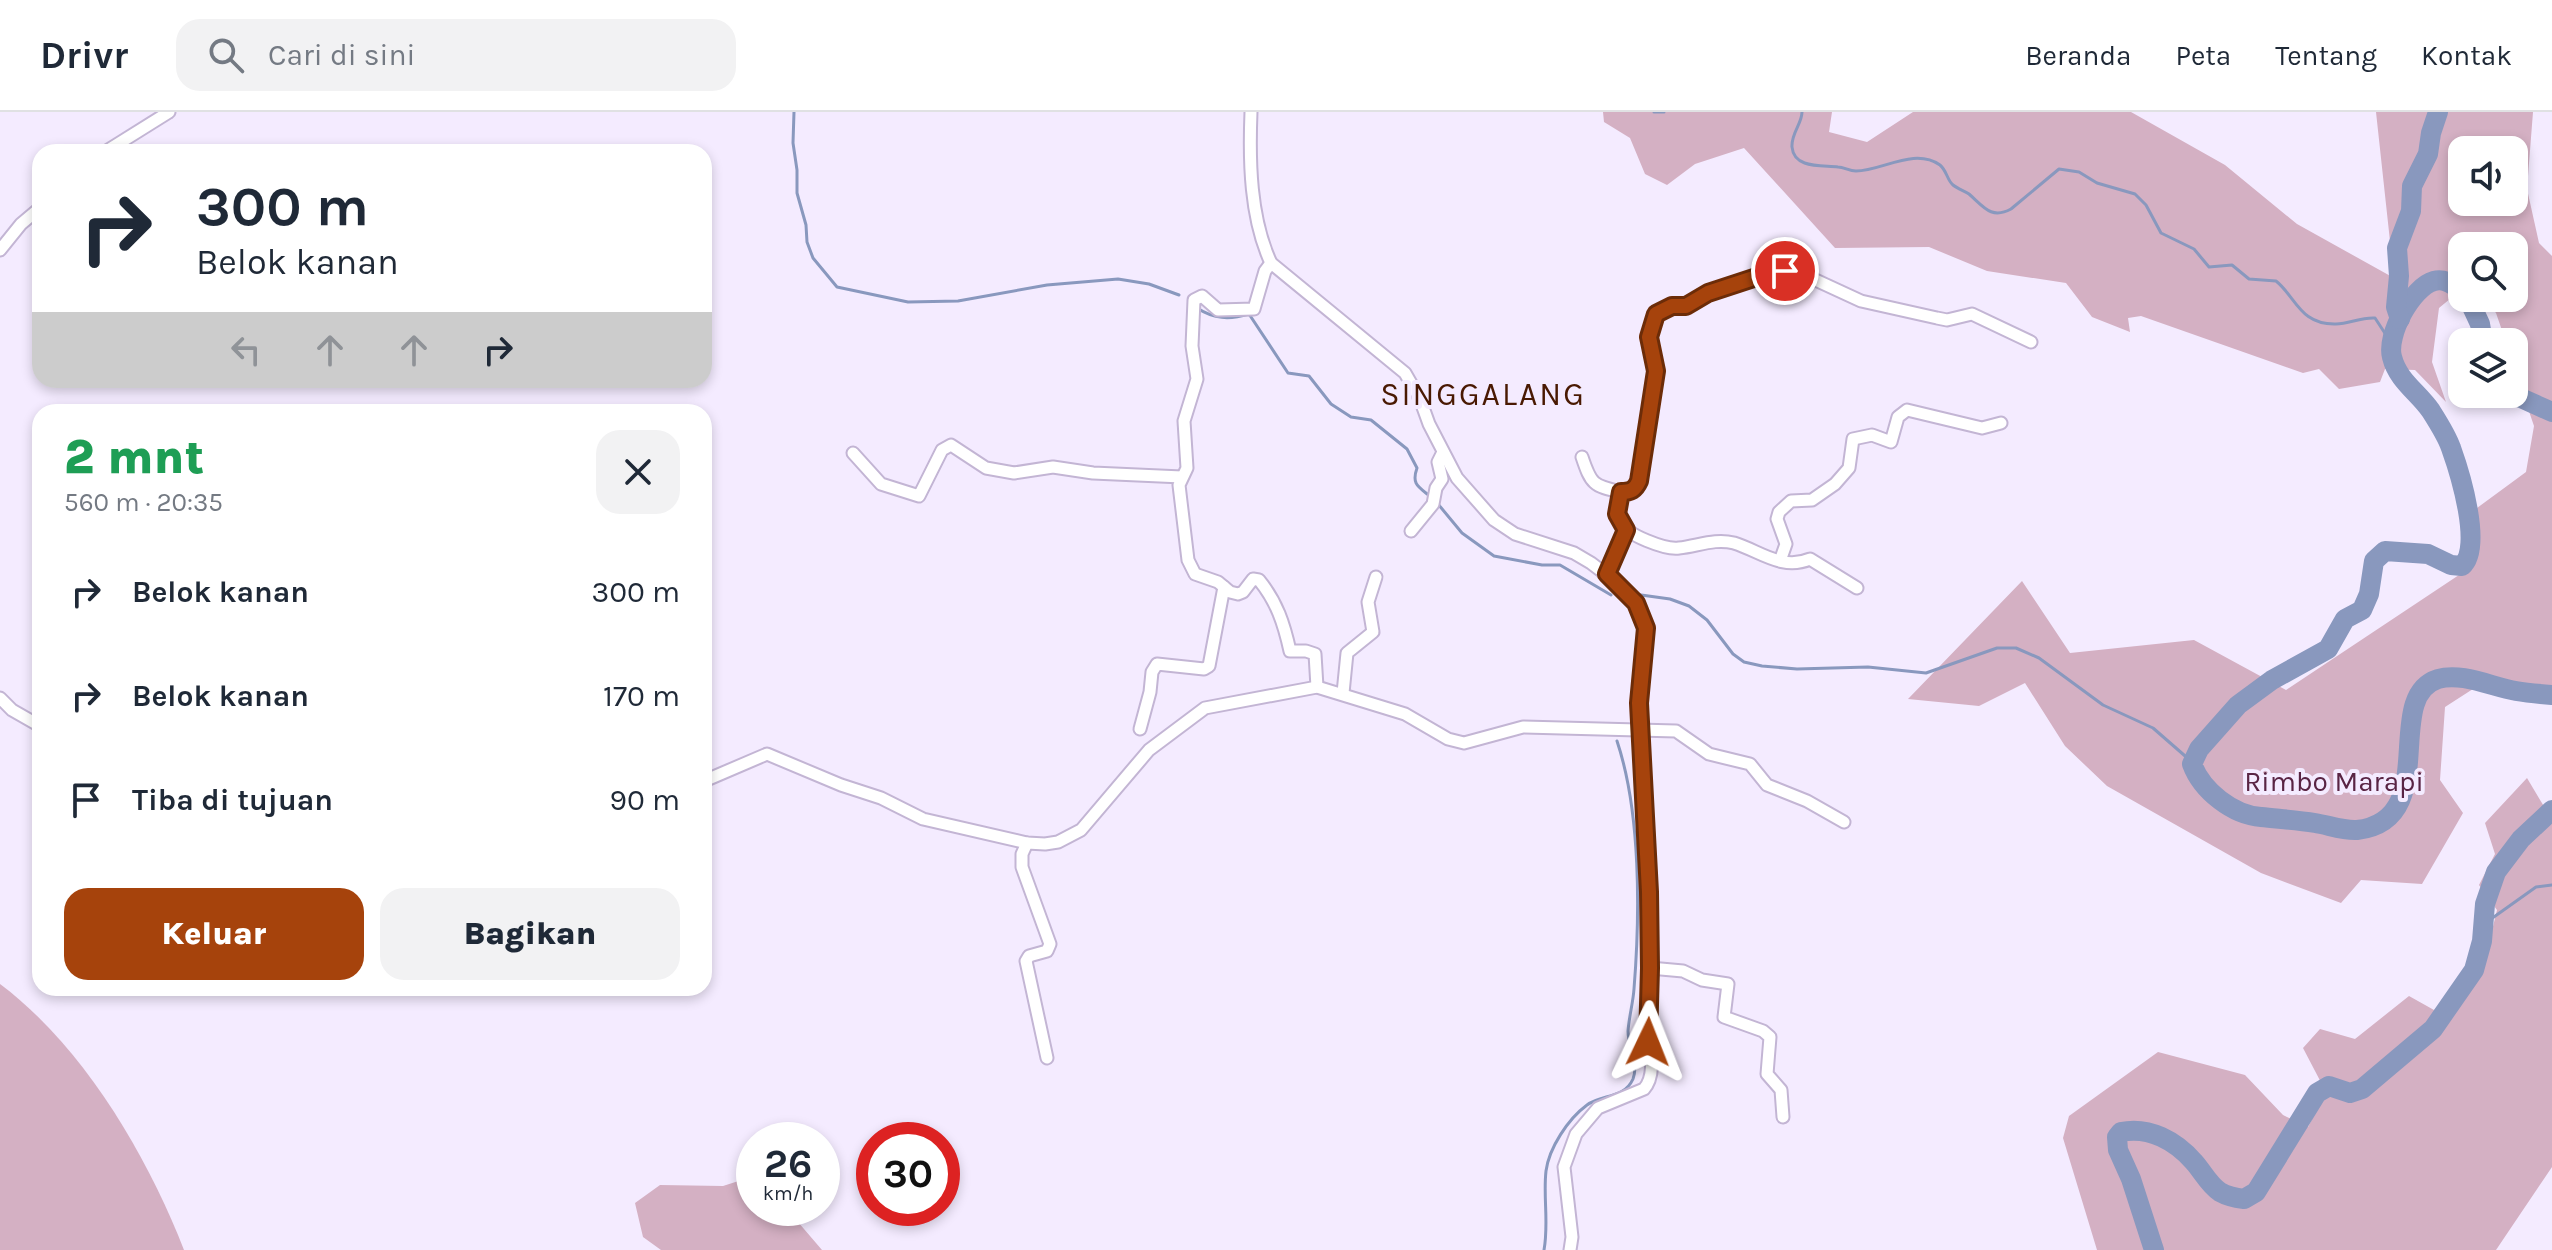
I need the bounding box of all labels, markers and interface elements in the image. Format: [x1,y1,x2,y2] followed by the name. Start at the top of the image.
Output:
[176,19,736,91] search box
[40,33,128,78] text: Drivr
[204,33,248,77] icon: search
[268,37,416,73] text: Cari di sini
[2025,39,2131,72] text: Beranda
[2175,39,2231,72] text: Peta
[2275,39,2377,72] text: Tentang
[2421,39,2512,72] text: Kontak
[2448,136,2528,408] map controls
[2448,136,2528,216] button: sound
[196,174,369,239] text: 300 m
[64,176,168,280] icon: right
[2448,232,2528,312] button: search
[1751,237,1819,305] pin
[196,241,399,283] text: Belok kanan
[1763,249,1807,293] icon: arrive
[224,328,268,372] icon: left
[308,328,352,372] icon: ahead
[392,328,436,372] icon: ahead
[476,328,520,372] icon: right
[2448,328,2528,408] button: layers
[1380,376,1586,413] district label: SINGGALANG
[64,429,204,485] text: 2 mnt
[596,430,680,514] button: close
[64,487,223,518] text: 560 m · 20:35
[64,570,108,614] icon: right
[132,574,309,610] text: Belok kanan
[591,574,680,610] text: 300 m
[64,674,108,718] icon: right
[132,678,309,714] text: Belok kanan
[603,678,680,714] text: 170 m
[2244,765,2424,798] park label: Rimbo Marapi
[64,778,108,822] icon: arrive
[132,782,333,818] text: Tiba di tujuan
[610,782,680,818] text: 90 m
[64,888,364,980] button: Keluar
[380,888,680,980] button: Bagikan
[1606,1000,1690,1084] position arrow
[856,1122,960,1226] speed limit sign: 30
[764,1140,812,1187] text: 26
[763,1182,813,1205] text: km/h

